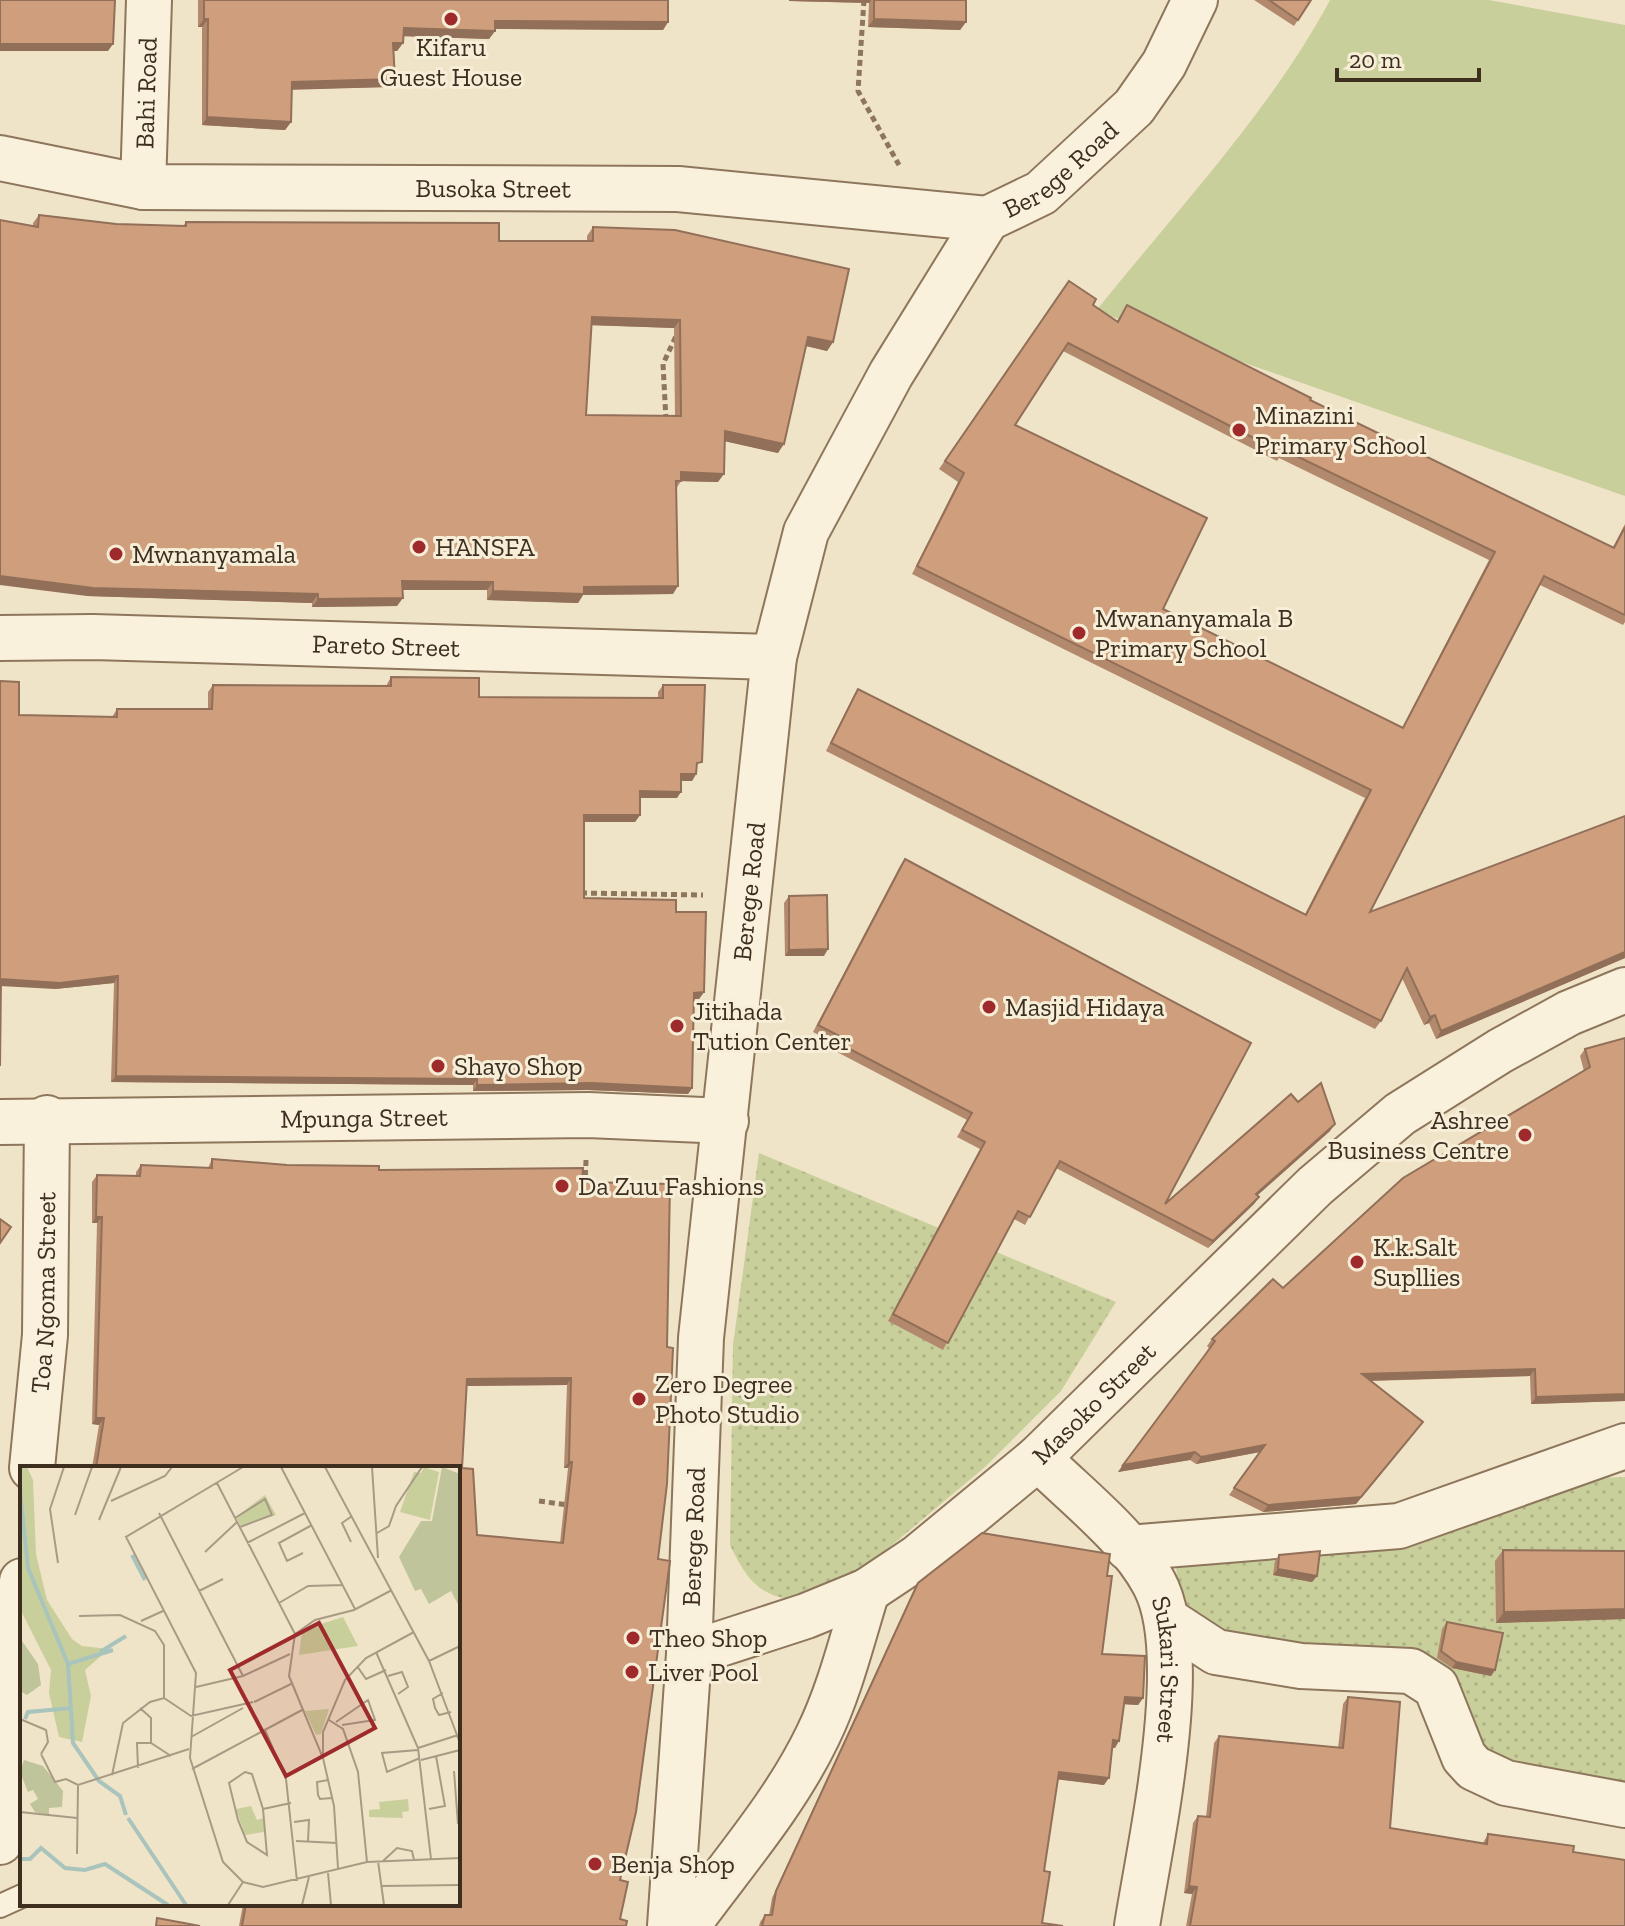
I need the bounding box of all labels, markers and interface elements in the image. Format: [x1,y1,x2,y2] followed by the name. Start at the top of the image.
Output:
[442,10,460,28] marker: Kifaru Guest House
[380,31,522,93] place label: Kifaru Guest House
[1337,32,1479,82] scale bar
[128,37,164,150] street label: Bahi Road
[1349,45,1402,74] text: 20 m
[998,114,1125,225] street label: Berege Road
[415,172,571,205] street label: Busoka Street
[1255,399,1427,461] place label: Minazini Primary School
[1230,421,1248,439] marker: Minazini Primary School
[435,531,536,563] place label: HANSFA
[132,538,297,570] place label: Mwnanyamala
[410,538,428,556] marker: HANSFA
[107,545,125,563] marker: Mwnanyamala
[1095,602,1293,664] place label: Mwananyamala B Primary School
[1070,624,1088,642] marker: Mwananyamala B Primary School
[311,627,461,664] street label: Pareto Street
[726,820,772,962] street label: Berege Road
[1005,991,1165,1023] place label: Masjid Hidaya
[693,995,851,1057] place label: Jitihada Tution Center
[980,998,998,1016] marker: Masjid Hidaya
[668,1017,686,1035] marker: Jitihada Tution Center
[454,1050,583,1082] place label: Shayo Shop
[429,1057,447,1075] marker: Shayo Shop
[280,1101,448,1135] street label: Mpunga Street
[1328,1104,1509,1166] place label: Ashree Business Centre
[1516,1126,1534,1144] marker: Ashree Business Centre
[578,1170,764,1202] place label: Da Zuu Fashions
[553,1177,571,1195] marker: Da Zuu Fashions
[23,1191,62,1395] street label: Toa Ngoma Street
[1373,1231,1460,1293] place label: K.k.Salt Supllies
[1348,1253,1366,1271] marker: K.k.Salt Supllies
[1025,1335,1163,1471] street label: Masoko Street
[655,1368,800,1430] place label: Zero Degree Photo Studio
[630,1390,648,1408] marker: Zero Degree Photo Studio
[20,1466,460,1906] inset map
[675,1466,712,1607] street label: Berege Road
[1145,1592,1186,1745] street label: Sukari Street
[649,1622,767,1654] place label: Theo Shop
[624,1629,642,1647] marker: Theo Shop
[648,1656,759,1688] place label: Liver Pool
[623,1663,641,1681] marker: Liver Pool
[611,1848,735,1880] place label: Benja Shop
[586,1855,604,1873] marker: Benja Shop

